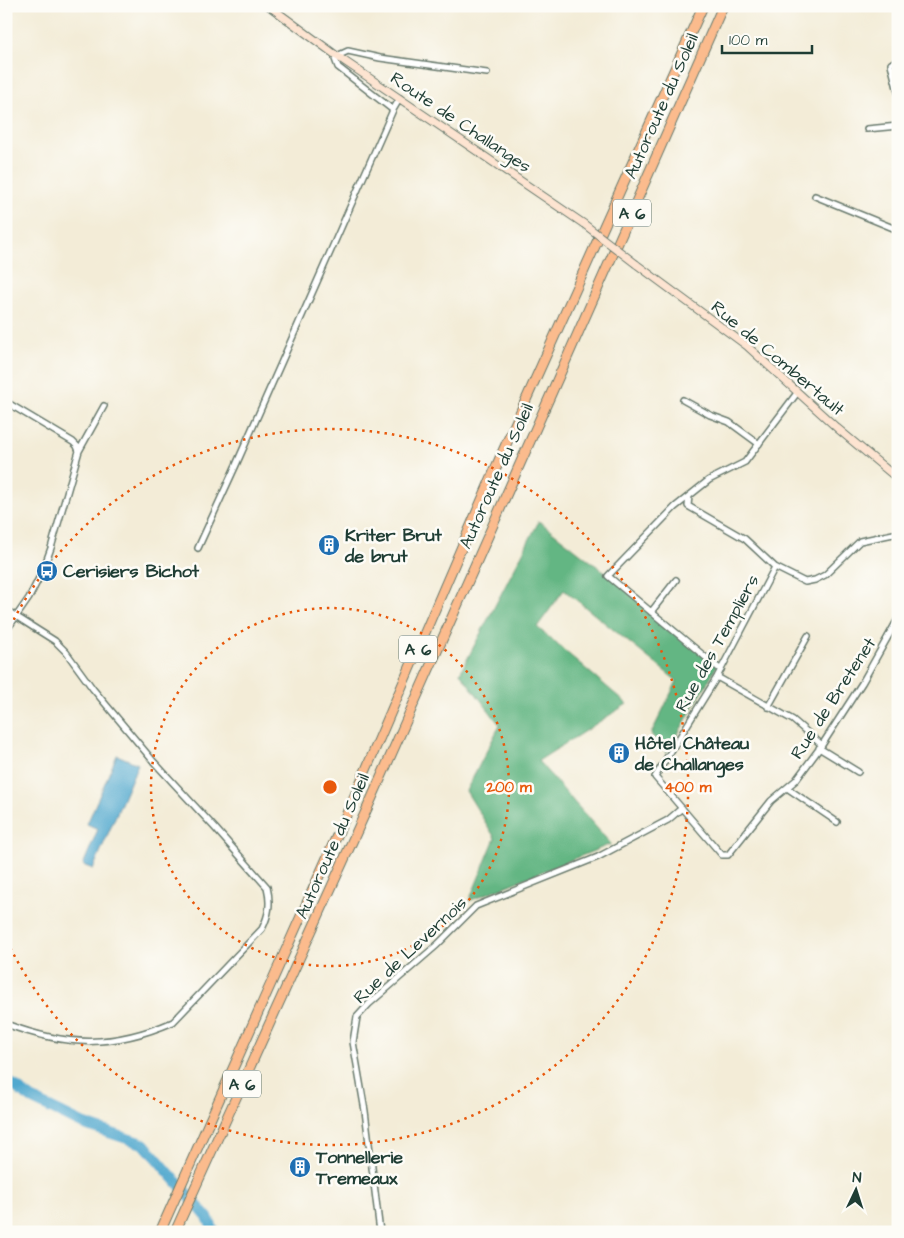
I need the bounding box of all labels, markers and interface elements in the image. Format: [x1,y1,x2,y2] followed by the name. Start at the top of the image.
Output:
[722,22,812,54] scale bar
[618,29,705,183] street label: Autoroute du Soleil
[729,30,768,51] text: 100 m
[385,66,536,180] street label: Route de Challanges
[613,200,651,227] road number: A 6
[706,295,850,422] street label: Rue de Combertault
[453,399,540,553] street label: Autoroute du Soleil
[344,523,443,569] place label: Kriter Brut de brut
[317,533,341,557] building icon: Kriter Brut de brut
[35,559,59,583] bus stop icon: Cerisiers Bichot
[63,559,200,584] place label: Cerisiers Bichot
[669,570,766,716] street label: Rue des Templiers
[785,632,883,764] street label: Rue de Bretenet
[399,636,437,662] road number: A 6
[634,731,749,778] place label: Hôtel Château de Challanges
[607,741,631,765] building icon: Hôtel Château de Challanges
[289,769,376,923] street label: Autoroute du Soleil
[485,777,532,798] text: 200 m
[665,777,712,798] text: 400 m
[321,778,339,796] centre of rings
[348,891,473,1010] street label: Rue de Levernois
[223,1070,261,1098] road number: A 6
[315,1145,403,1191] place label: Tonnellerie Tremeaux
[288,1155,312,1179] building icon: Tonnellerie Tremeaux
[832,1166,882,1216] north arrow
[852,1168,862,1188] text: N

